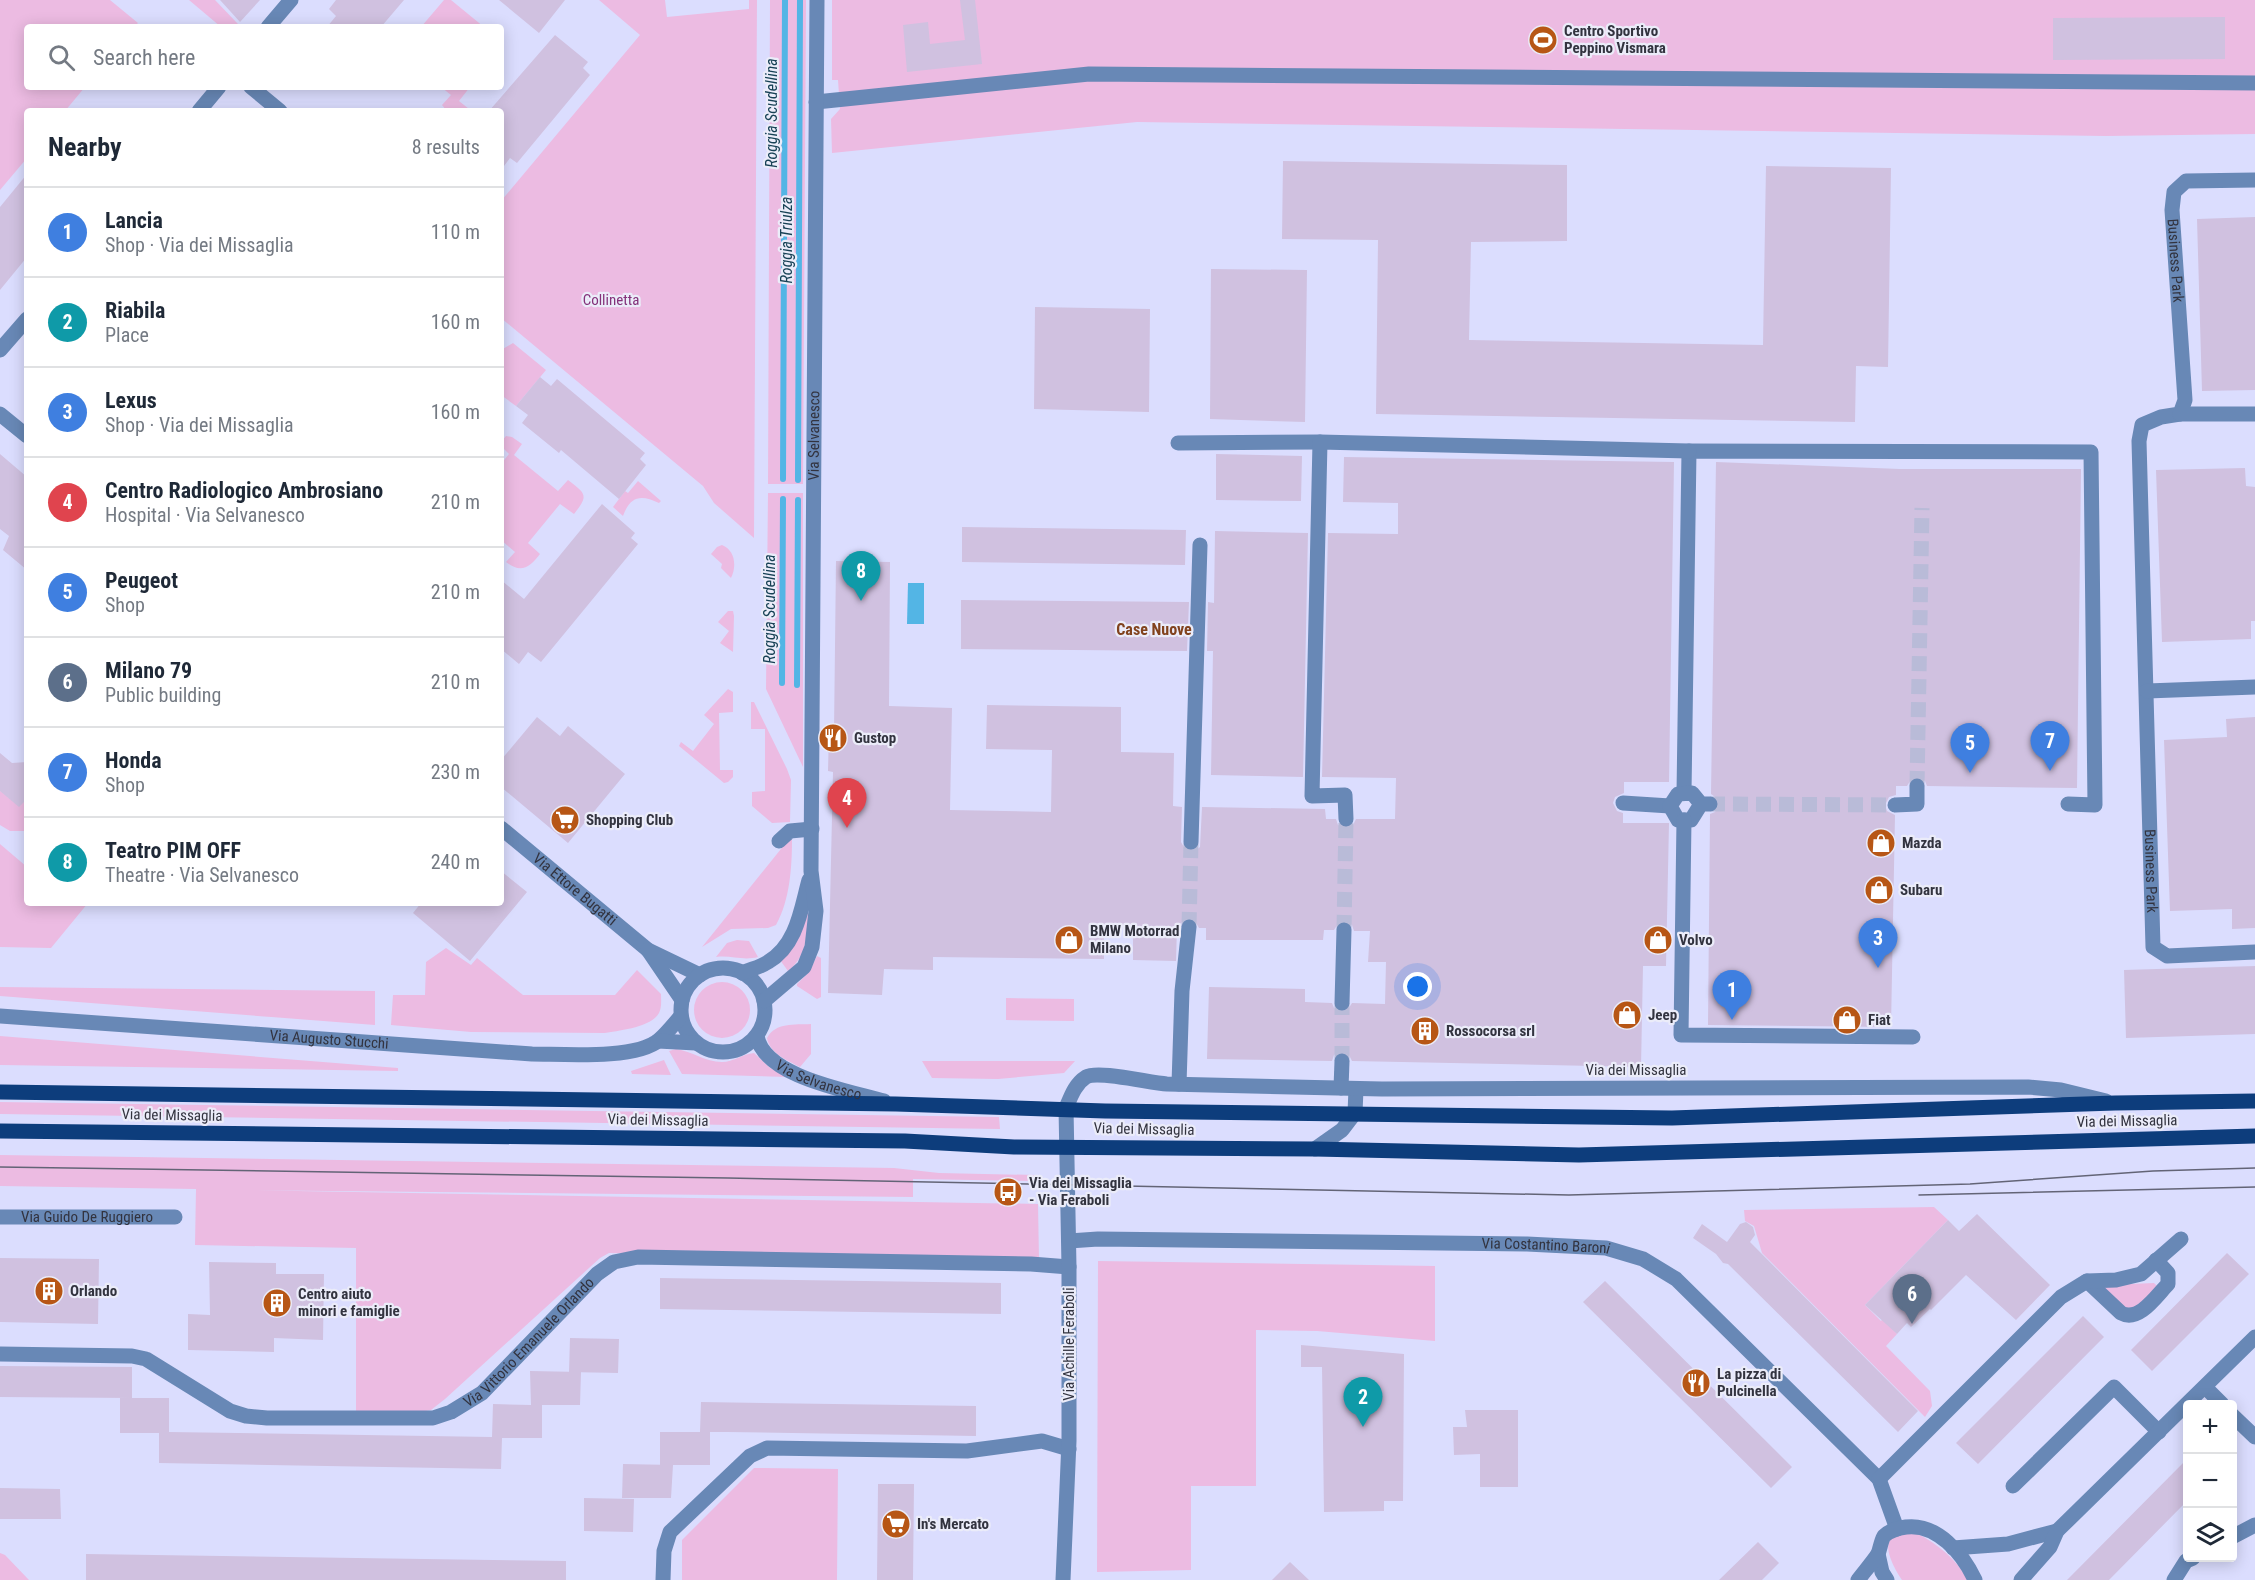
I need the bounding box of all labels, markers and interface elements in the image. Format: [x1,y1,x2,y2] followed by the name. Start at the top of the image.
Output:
[1564,22,1666,57] place label: Centro Sportivo Peppino Vismara
[24,24,504,90] search box
[1527,24,1559,56] sports icon: Centro Sportivo Peppino Vismara
[45,41,78,74] icon: search
[93,45,195,70] text: Search here
[762,58,781,168] water label: Roggia Scudellina
[48,132,122,162] text: Nearby
[412,135,480,159] text: 8 results
[777,197,796,283] water label: Roggia Triulza
[105,208,163,233] text: Lancia
[2164,218,2187,303] street label: Business Park
[62,220,73,244] text: 1
[431,220,480,244] text: 110 m
[105,233,294,257] text: Shop · Via dei Missaglia
[583,291,639,309] park label: Collinetta
[105,298,165,323] text: Riabila
[62,310,73,334] text: 2
[431,310,480,334] text: 160 m
[105,323,149,347] text: Place
[105,388,157,413] text: Lexus
[805,391,823,481] street label: Via Selvanesco
[62,400,73,424] text: 3
[431,400,480,424] text: 160 m
[105,413,294,437] text: Shop · Via dei Missaglia
[105,478,383,503] text: Centro Radiologico Ambrosiano
[62,490,73,514] text: 4
[431,490,480,514] text: 210 m
[105,503,305,527] text: Hospital · Via Selvanesco
[842,552,880,601] pin: 8
[760,554,779,664] water label: Roggia Scudellina
[105,568,178,593] text: Peugeot
[62,580,73,604] text: 5
[431,580,480,604] text: 210 m
[105,593,145,617] text: Shop
[1116,620,1192,639] district label: Case Nuove
[105,658,192,683] text: Milano 79
[62,670,73,694] text: 6
[431,670,480,694] text: 210 m
[105,683,221,707] text: Public building
[817,722,849,754] restaurant icon: Gustop
[2030,722,2070,771] pin: 7
[1950,724,1990,773] pin: 5
[854,729,896,747] place label: Gustop
[105,748,162,773] text: Honda
[62,760,73,784] text: 7
[431,760,480,784] text: 230 m
[105,773,145,797] text: Shop
[828,778,866,828] pin: 4
[549,804,581,836] supermarket icon: Shopping Club
[586,811,673,829] place label: Shopping Club
[1865,827,1897,859] shop icon: Mazda
[2141,829,2161,913] street label: Business Park
[1902,834,1942,852] place label: Mazda
[105,838,241,863] text: Teatro PIM OFF
[529,849,620,929] street label: Via Ettore Bugatti
[62,850,73,874] text: 8
[431,850,480,874] text: 240 m
[105,863,299,887] text: Theatre · Via Selvanesco
[1863,874,1895,906] shop icon: Subaru
[1900,881,1942,899] place label: Subaru
[1858,918,1898,968] pin: 3
[1090,922,1179,957] place label: BMW Motorrad Milano
[1053,924,1085,956] shop icon: BMW Motorrad Milano
[1642,924,1674,956] shop icon: Volvo
[1679,931,1713,949] place label: Volvo
[1712,970,1752,1020] pin: 1
[1403,972,1432,1001] your location
[1611,999,1643,1031] shop icon: Jeep
[1831,1004,1863,1036] shop icon: Fiat
[1648,1006,1677,1024] place label: Jeep
[1868,1011,1891,1029] place label: Fiat
[1409,1015,1441,1047] building icon: Rossocorsa srl
[1446,1022,1535,1040] place label: Rossocorsa srl
[269,1026,389,1053] street label: Via Augusto Stucchi
[772,1056,863,1104] street label: Via Selvanesco
[1586,1061,1686,1079] street label: Via dei Missaglia
[121,1105,223,1125] street label: Via dei Missaglia
[607,1110,709,1130] street label: Via dei Missaglia
[2076,1111,2178,1131] street label: Via dei Missaglia
[1093,1119,1195,1139] street label: Via dei Missaglia
[1029,1174,1132,1209] place label: Via dei Missaglia - Via Feraboli
[992,1176,1024,1208] bus stop icon: Via dei Missaglia - Via Feraboli
[21,1208,153,1226] street label: Via Guido De Ruggiero
[1482,1234,1612,1258] street label: Via Costantino Baroni
[460,1273,598,1411] street label: Via Vittorio Emanuele Orlando
[1892,1274,1932,1324] pin: 6
[33,1275,65,1307] building icon: Orlando
[70,1282,117,1300] place label: Orlando
[298,1285,400,1320] place label: Centro aiuto minori e famiglie
[261,1287,293,1319] building icon: Centro aiuto minori e famiglie
[1060,1287,1078,1401] street label: Via Achille Feraboli
[1717,1365,1781,1400] place label: La pizza di Pulcinella
[1680,1367,1712,1399] restaurant icon: La pizza di Pulcinella
[1344,1378,1382,1427] pin: 2
[2183,1400,2237,1562] map controls
[2183,1400,2237,1454] button: +
[2183,1454,2237,1508] button: −
[880,1508,912,1540] supermarket icon: In's Mercato
[2183,1508,2237,1562] button: layers
[917,1515,989,1533] place label: In's Mercato

